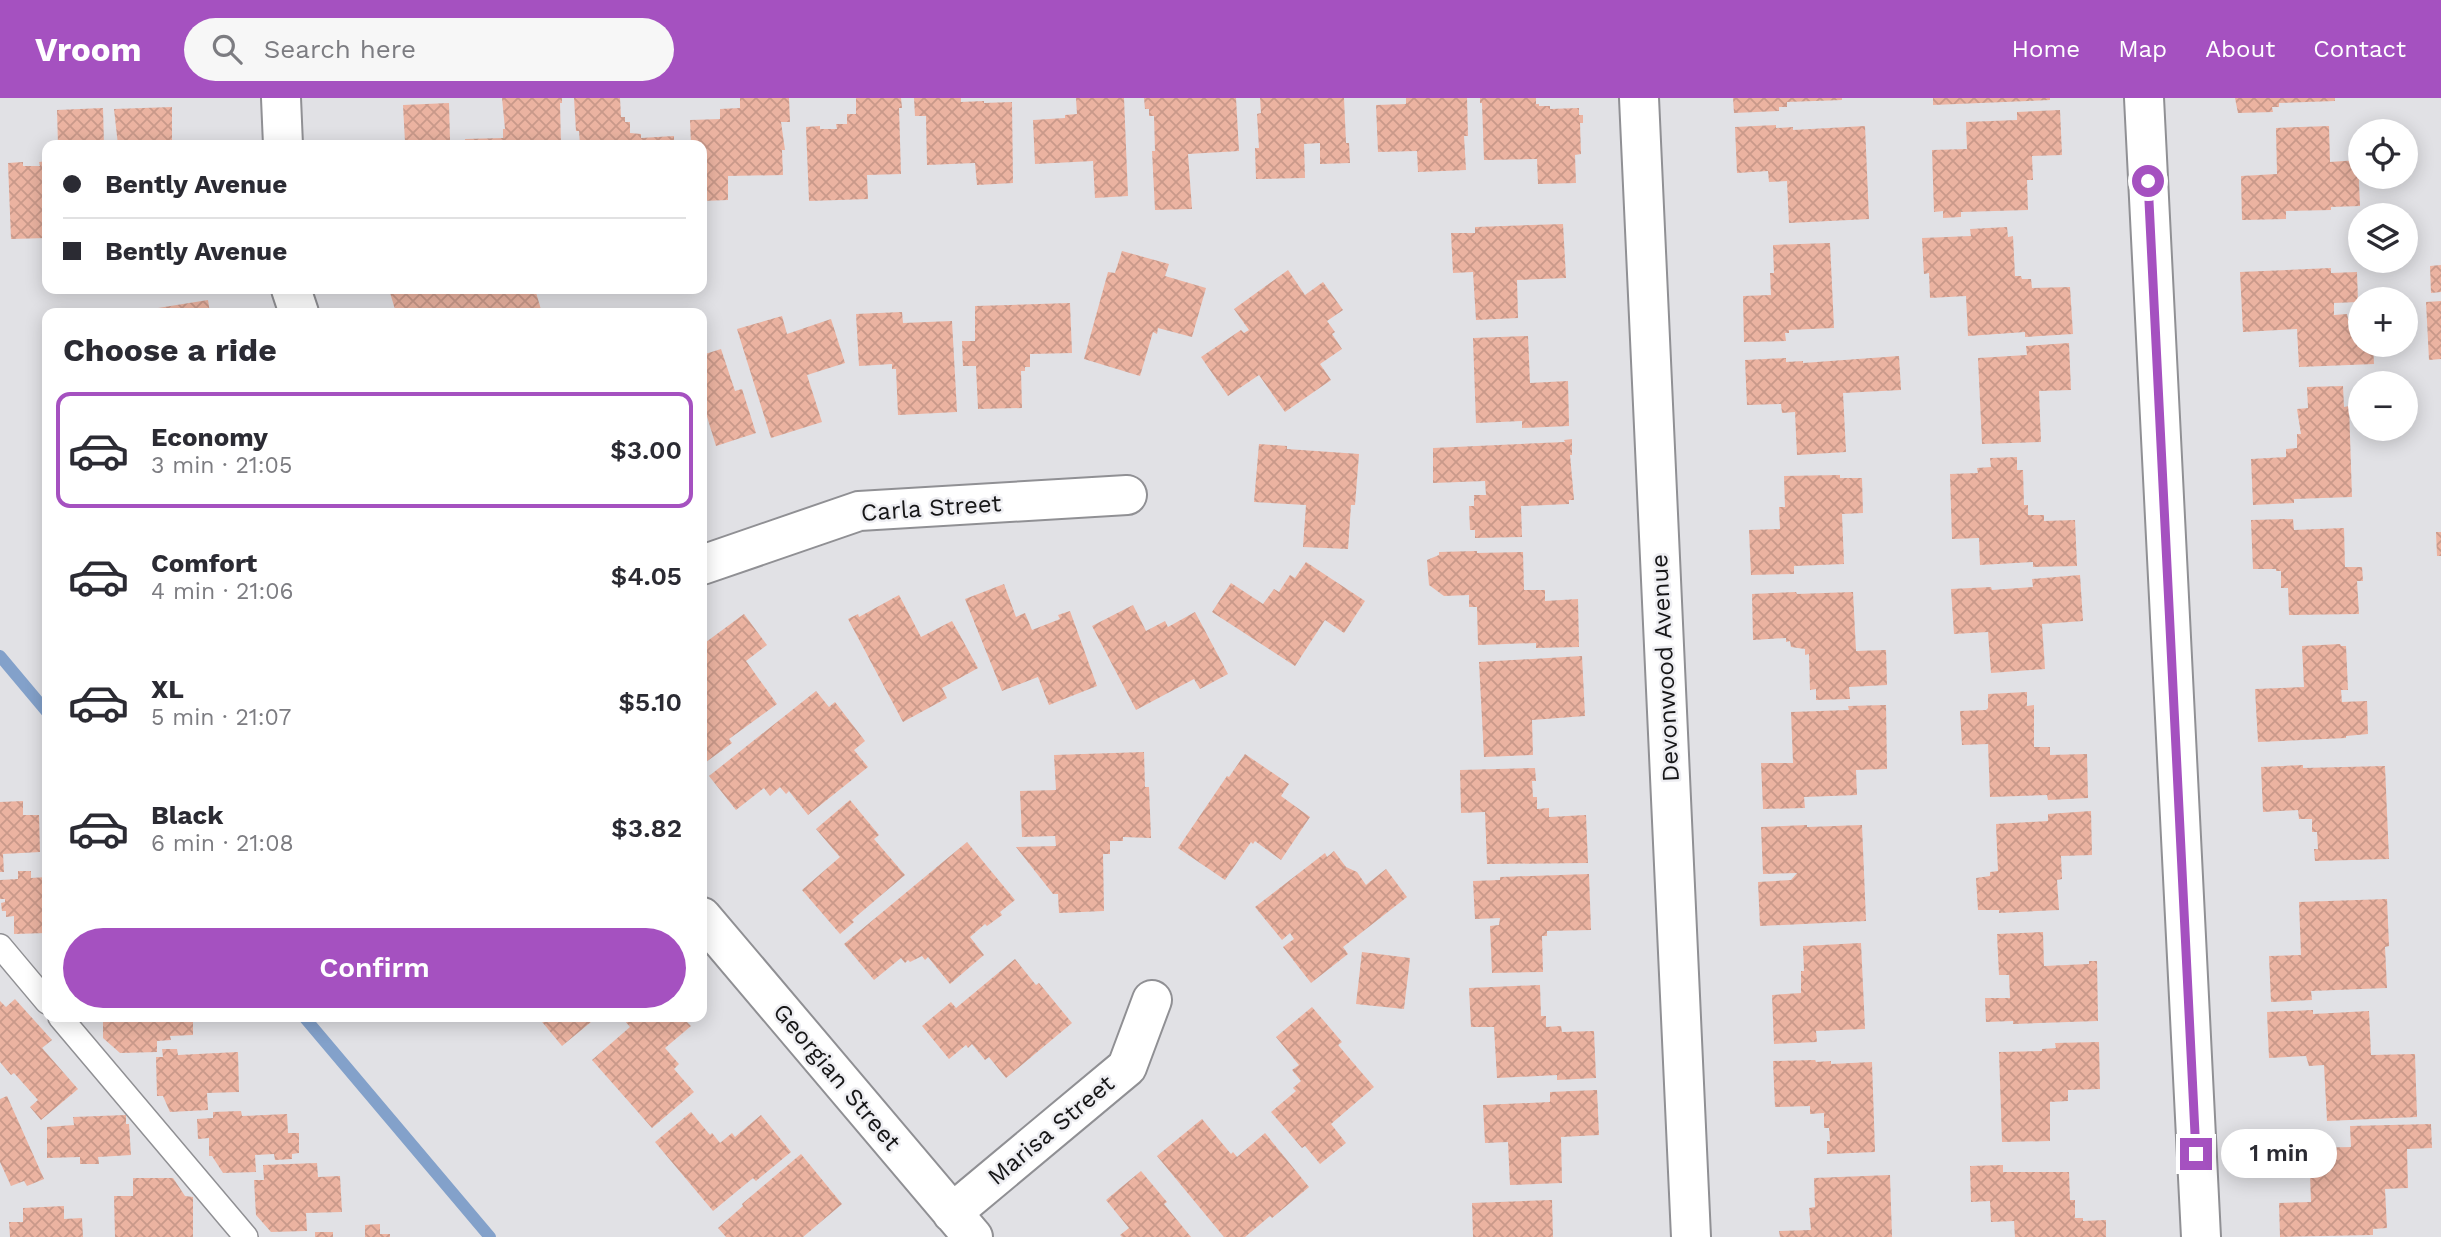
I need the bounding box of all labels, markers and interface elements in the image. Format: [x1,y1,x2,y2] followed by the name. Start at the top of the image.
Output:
[184,18,674,81] search box
[35,30,142,69] text: Vroom
[208,30,246,68] icon: search
[264,34,416,64] text: Search here
[2012,35,2080,63] text: Home
[2118,35,2167,63] text: Map
[2205,35,2275,63] text: About
[2313,35,2406,63] text: Contact
[2348,119,2418,441] map controls
[2348,119,2418,189] button: locate
[2132,165,2164,197] route start
[105,169,287,199] text: Bently Avenue
[2348,203,2418,273] button: layers
[105,236,287,266] text: Bently Avenue
[2348,287,2418,357] button: +
[63,331,277,369] text: Choose a ride
[2348,371,2418,441] button: −
[67,419,130,482] icon: car
[151,422,268,452] text: Economy
[610,435,682,465] text: $3.00
[151,452,292,479] text: 3 min · 21:05
[860,489,1002,527] street label: Carla Street
[67,545,130,608] icon: car
[151,548,257,578] text: Comfort
[1645,553,1685,783] street label: Devonwood Avenue
[611,561,682,591] text: $4.05
[151,578,294,605] text: 4 min · 21:06
[67,671,130,734] icon: car
[151,674,184,704] text: XL
[619,687,682,717] text: $5.10
[151,704,291,731] text: 5 min · 21:07
[67,797,130,860] icon: car
[151,800,223,830] text: Black
[611,813,682,843] text: $3.82
[151,830,294,857] text: 6 min · 21:08
[63,928,686,1008] button: Confirm
[768,998,906,1156] street label: Georgian Street
[982,1069,1120,1191] street label: Marisa Street
[2220,1130,2336,1178] callout: 1 min
[2180,1138,2212,1170] route end
[2249,1140,2309,1167] text: 1 min

